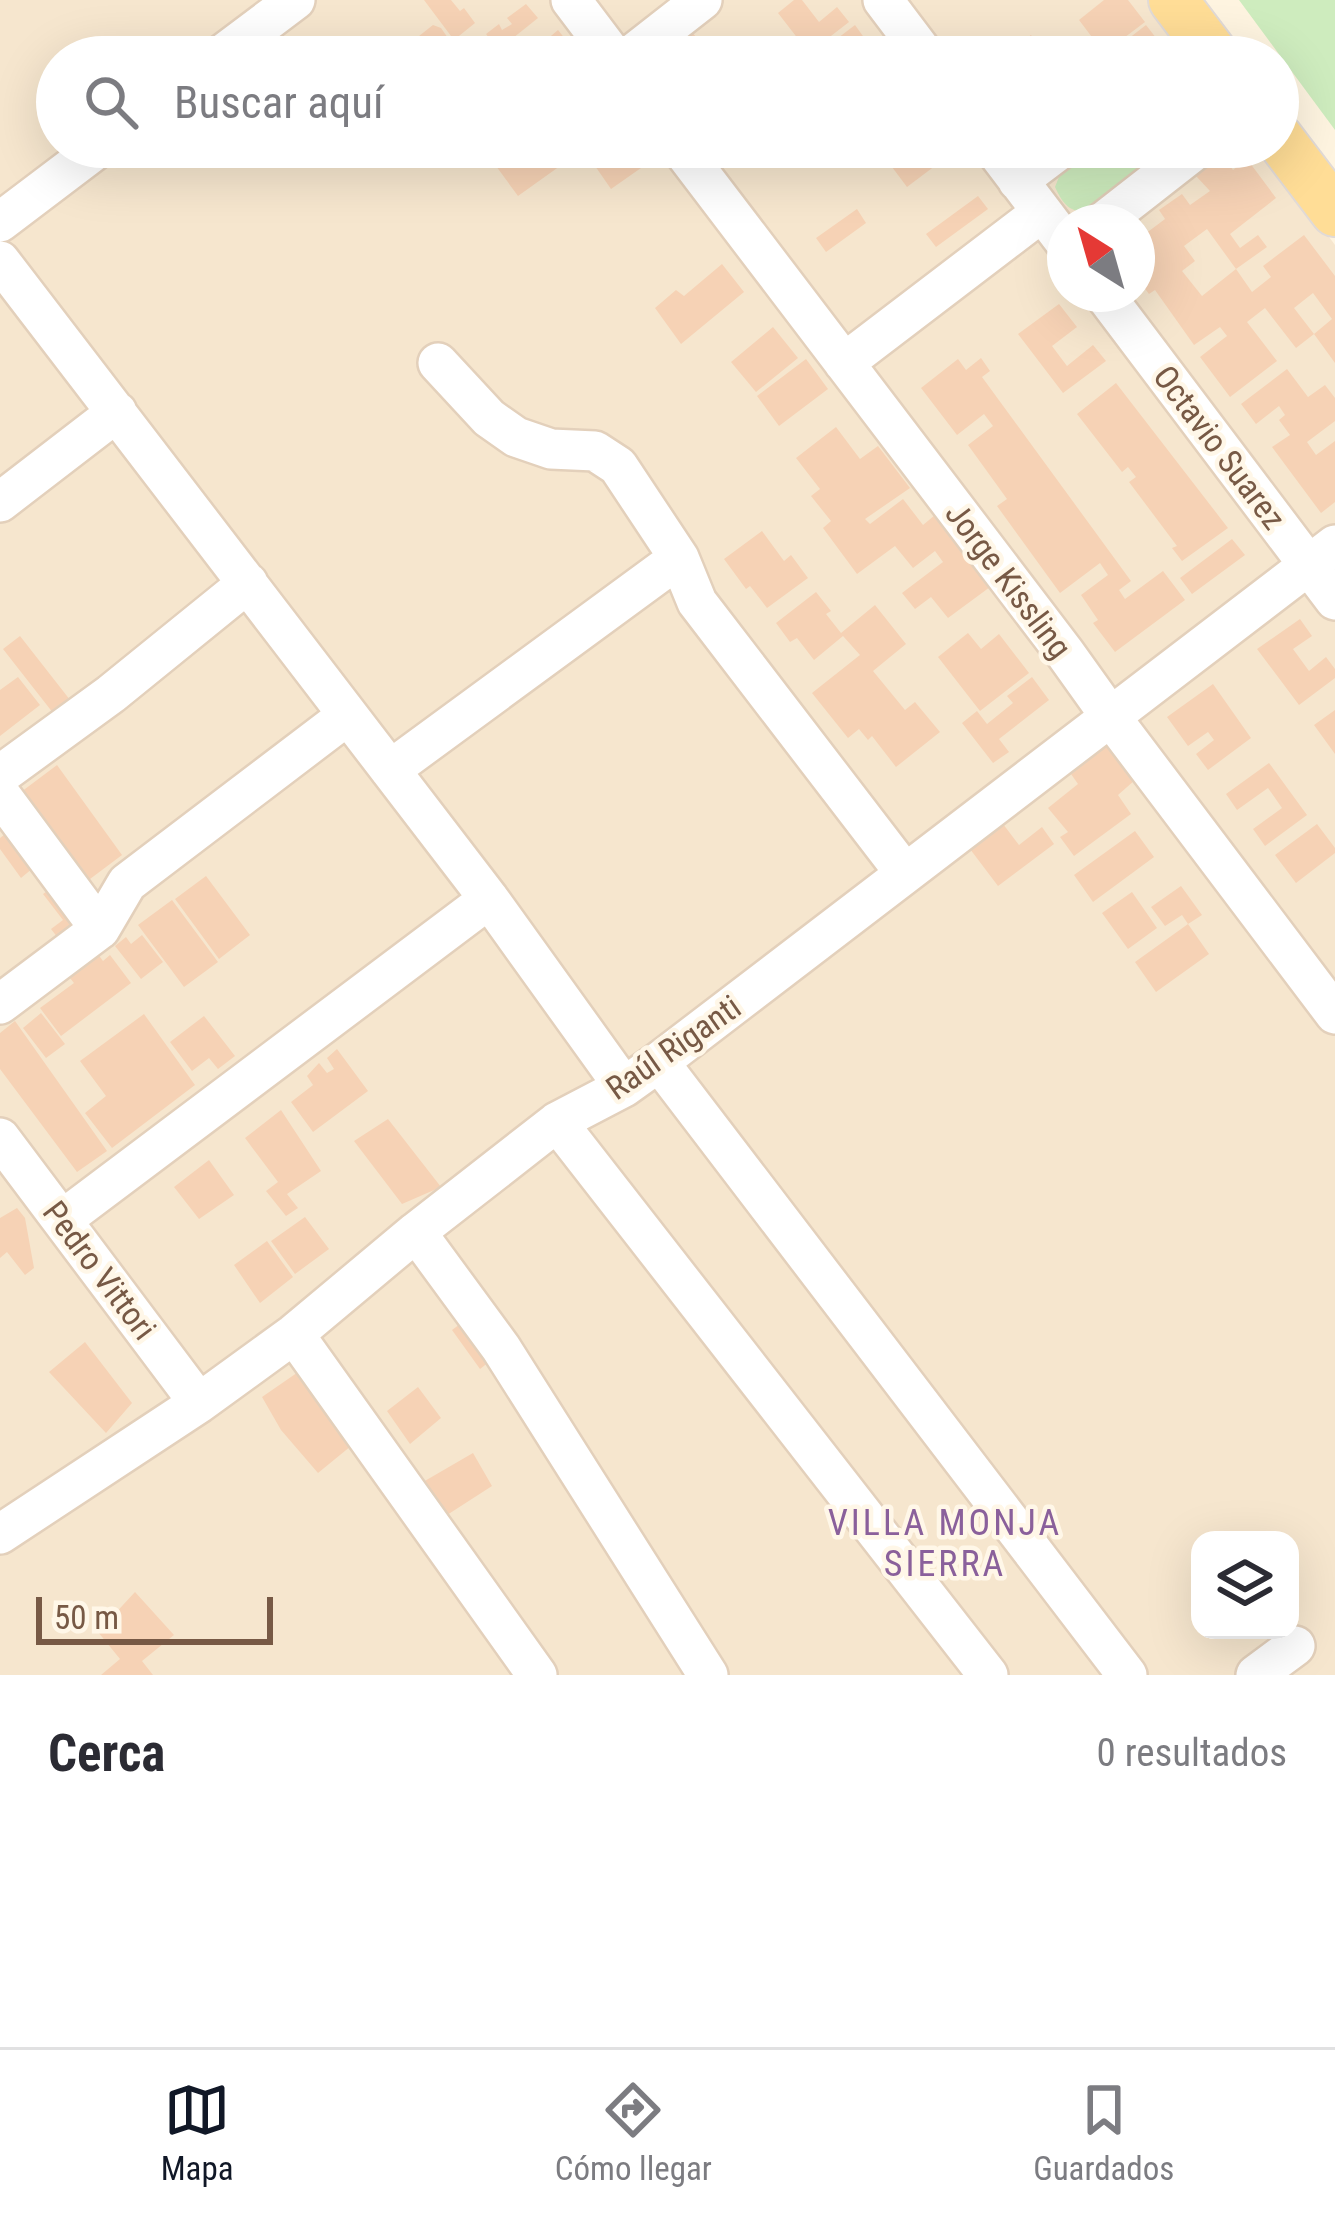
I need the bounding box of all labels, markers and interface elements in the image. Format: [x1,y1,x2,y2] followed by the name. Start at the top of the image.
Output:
[36,36,1299,168] search box
[78,69,144,135] icon: search
[174,76,384,129] text: Buscar aquí
[1047,204,1155,312] north arrow
[1145,358,1294,537] street label: Octavio Suarez
[937,495,1080,666] street label: Jorge Kissling
[599,987,748,1108] street label: Raúl Riganti
[35,1193,164,1347] street label: Pedro Vittori
[828,1502,1062,1585] district label: VILLA MONJA SIERRA
[1191,1531,1299,1639] map controls
[1191,1531,1299,1639] button: layers
[36,1591,273,1644] scale bar
[54,1598,119,1637] text: 50 m
[48,1724,165,1783] text: Cerca
[1096,1730,1287,1776] text: 0 resultados
[161,2077,233,2188] tab: Mapa
[555,2077,712,2188] tab: Cómo llegar
[1033,2077,1174,2188] tab: Guardados

